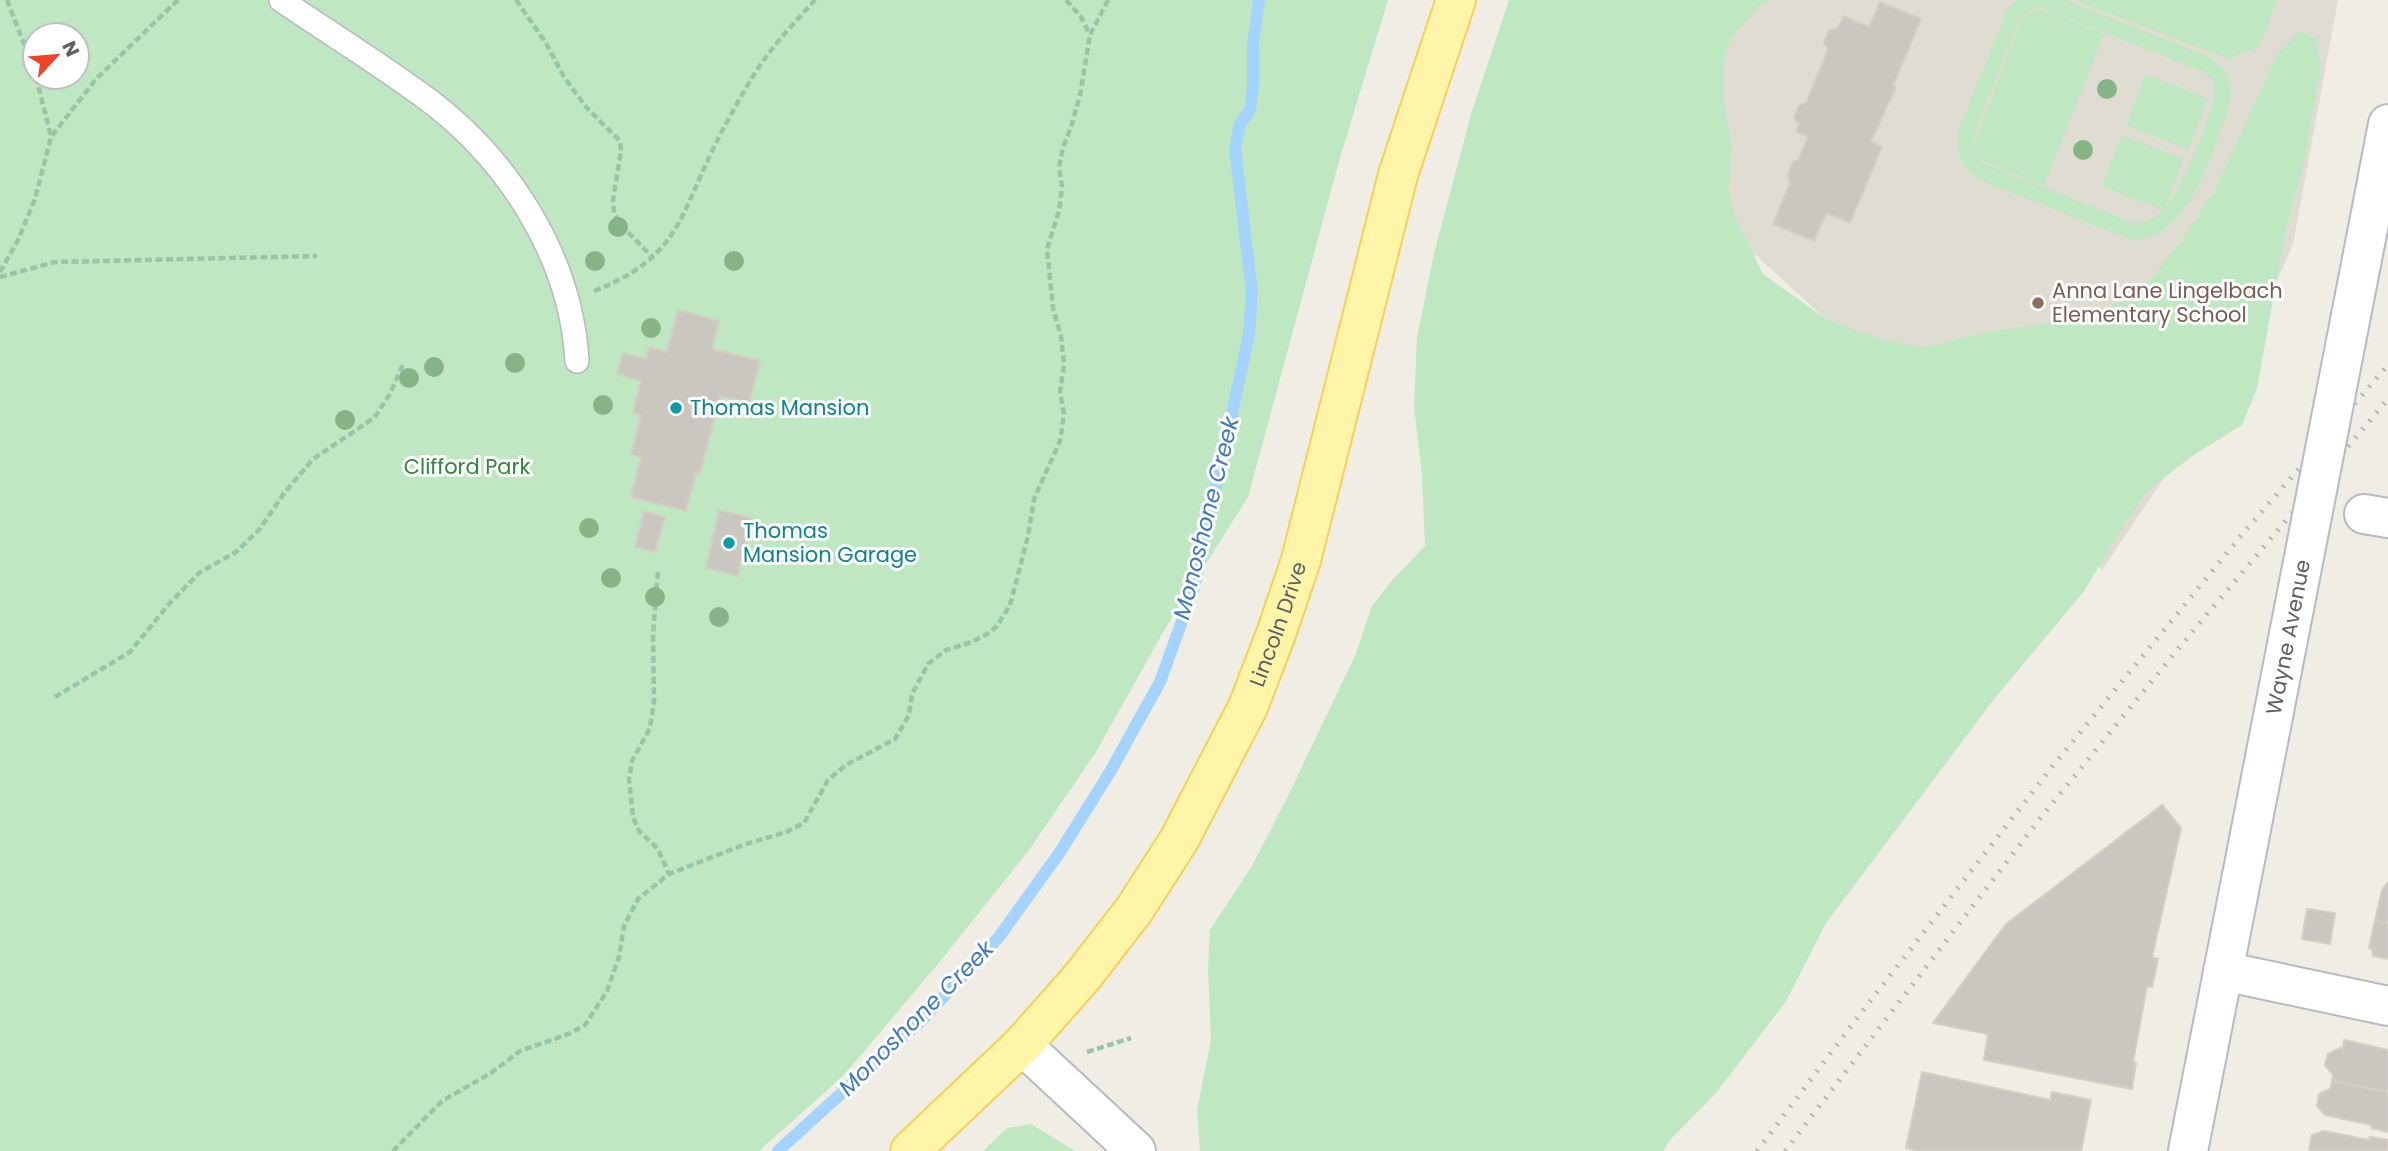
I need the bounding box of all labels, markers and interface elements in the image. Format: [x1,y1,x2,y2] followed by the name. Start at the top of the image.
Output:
[21,21,91,91] north arrow
[56,36,86,61] text: N
[2052,276,2283,329] place label: Anna Lane Lingelbach Elementary School
[2030,295,2046,311] marker: Anna Lane Lingelbach Elementary School
[690,393,869,422] place label: Thomas Mansion
[668,400,684,416] marker: Thomas Mansion
[1165,412,1247,623] water label: Monoshone Creek
[404,452,530,481] park label: Clifford Park
[743,516,917,569] place label: Thomas Mansion Garage
[721,535,737,551] marker: Thomas Mansion Garage
[2259,557,2317,717] street label: Wayne Avenue
[1242,558,1313,691] street label: Lincoln Drive
[831,932,1002,1103] water label: Monoshone Creek

